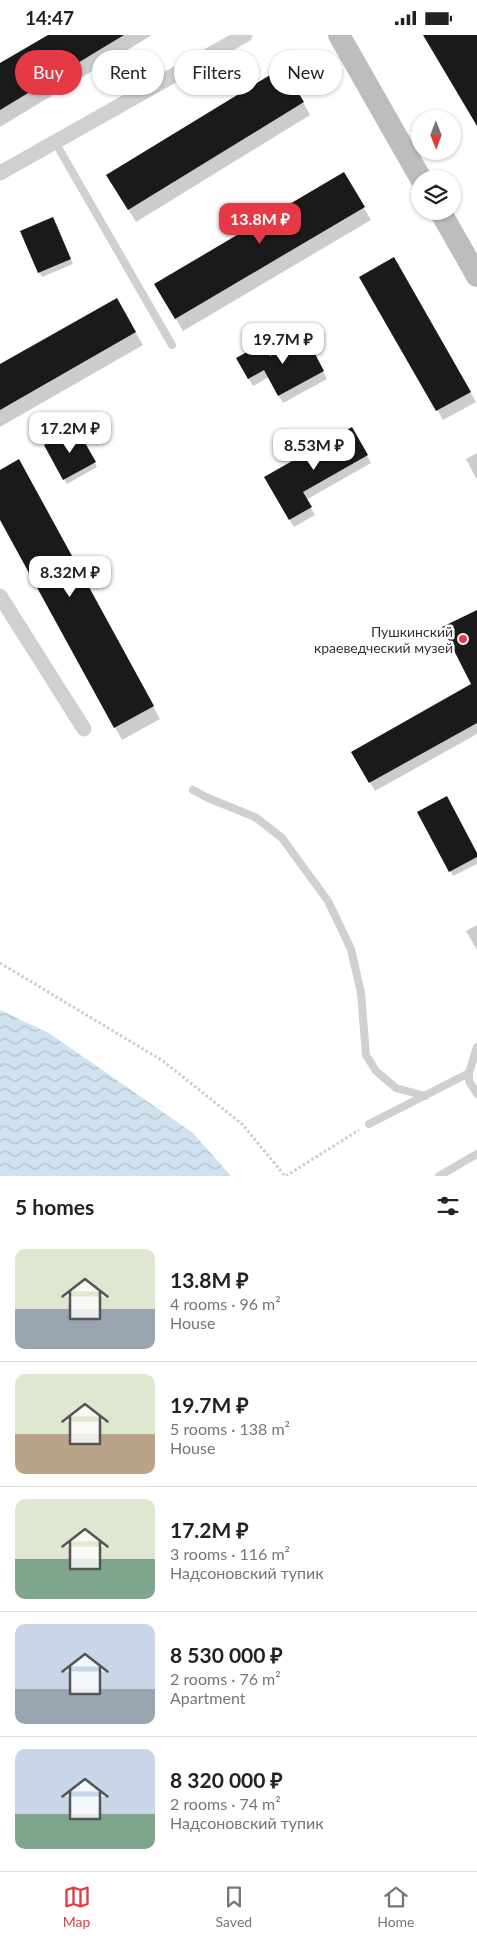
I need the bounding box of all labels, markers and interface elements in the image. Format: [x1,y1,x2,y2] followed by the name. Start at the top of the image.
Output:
[25,6,74,29] text: 14:47
[15,50,82,95] chip: Buy
[92,50,164,95] chip: Rent
[174,50,259,95] chip: Filters
[269,50,342,95] chip: New
[411,110,461,160] north arrow
[411,110,461,220] map controls
[411,170,461,220] button: layers
[214,203,306,245] pin: 13.8M ₽
[230,209,290,228] text: 13.8M ₽
[237,323,329,365] pin: 19.7M ₽
[253,329,313,348] text: 19.7M ₽
[24,411,116,454] pin: 17.2M ₽
[40,418,100,437] text: 17.2M ₽
[268,429,360,471] pin: 8.53M ₽
[284,435,344,454] text: 8.53M ₽
[24,555,116,598] pin: 8.32M ₽
[40,562,100,581] text: 8.32M ₽
[314,623,453,656] place label: Пушкинский краеведческий музей
[457,633,469,645] marker: Пушкинский краеведческий музей
[434,1192,462,1220] icon: filters
[15,1194,94,1219] text: 5 homes
[170,1267,249,1292] text: 13.8M ₽
[55,1269,115,1329] icon: home
[170,1294,281,1313] text: 4 rooms · 96 m²
[170,1313,215,1332] text: House
[170,1392,249,1417] text: 19.7M ₽
[55,1394,115,1454] icon: home
[170,1419,290,1438] text: 5 rooms · 138 m²
[170,1438,215,1457] text: House
[170,1517,249,1542] text: 17.2M ₽
[55,1519,115,1579] icon: home
[170,1544,290,1563] text: 3 rooms · 116 m²
[170,1563,324,1582] text: Надсоновский тупик
[170,1642,283,1667] text: 8 530 000 ₽
[55,1644,115,1704] icon: home
[170,1669,281,1688] text: 2 rooms · 76 m²
[170,1688,245,1707] text: Apartment
[170,1767,283,1792] text: 8 320 000 ₽
[55,1769,115,1829] icon: home
[170,1794,281,1813] text: 2 rooms · 74 m²
[170,1813,324,1832] text: Надсоновский тупик
[63,1883,91,1930] tab: Map
[216,1883,252,1930] tab: Saved
[377,1883,414,1930] tab: Home

